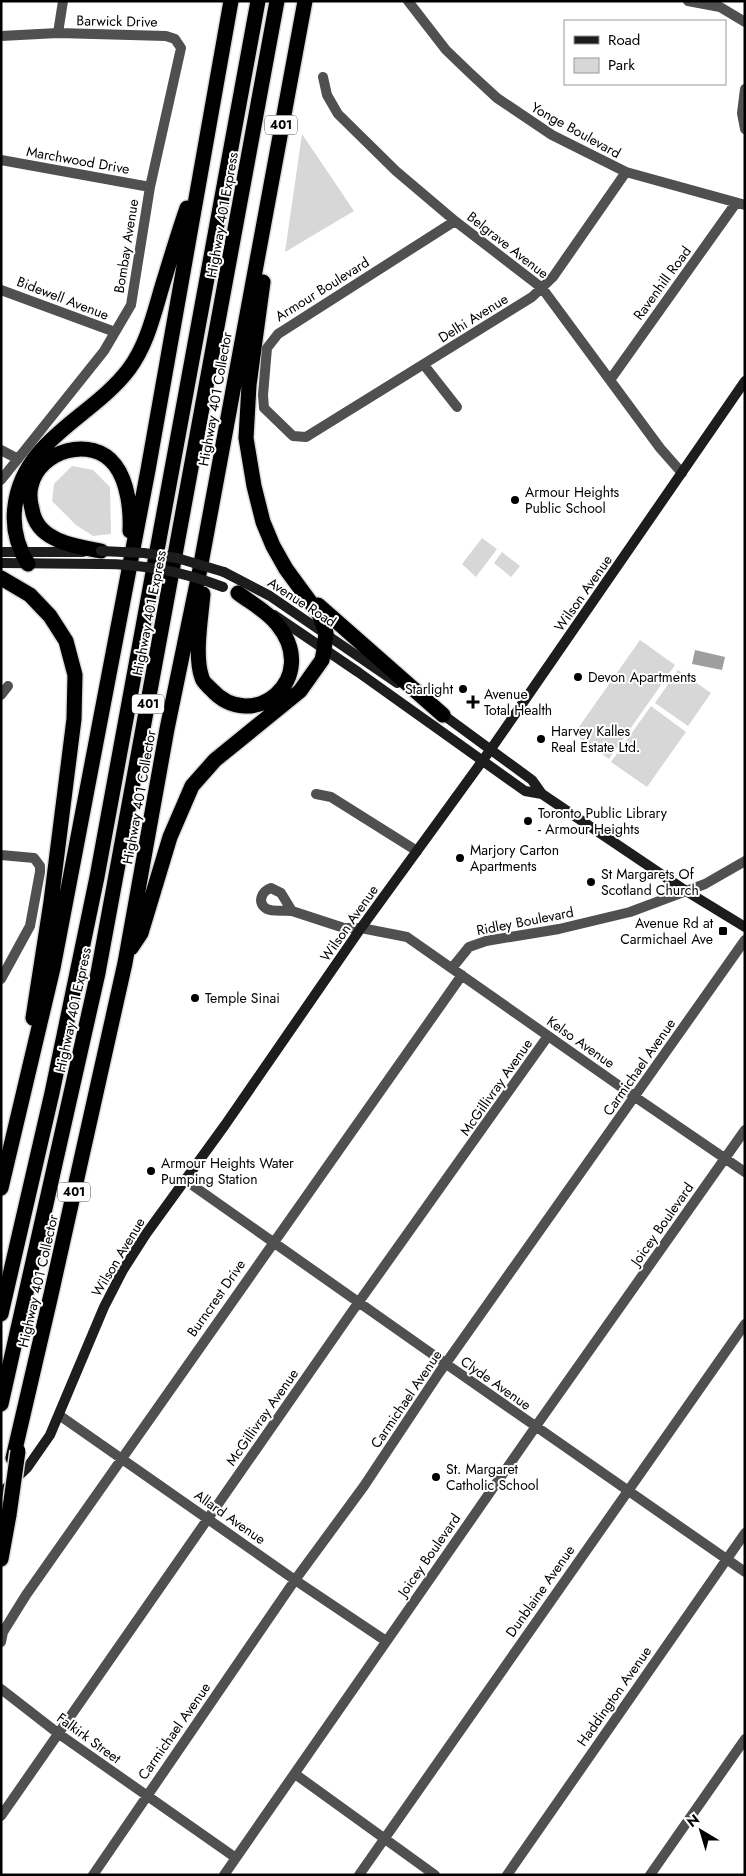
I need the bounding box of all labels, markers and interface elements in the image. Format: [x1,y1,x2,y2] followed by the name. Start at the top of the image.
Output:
[76,10,158,32] street label: Barwick Drive
[564,20,726,85] legend
[608,29,640,51] text: Road
[608,54,635,76] text: Park
[528,97,624,163] street label: Yonge Boulevard
[265,116,297,134] road number: 401
[25,141,131,179] street label: Marchwood Drive
[201,150,243,279] street label: Highway 401 Express
[109,198,143,294] street label: Bombay Avenue
[463,207,553,283] street label: Belgrave Avenue
[628,242,696,324] street label: Ravenhill Road
[271,252,373,326] street label: Armour Boulevard
[14,271,112,325] street label: Bidewell Avenue
[434,289,512,347] street label: Delhi Avenue
[193,330,237,468] street label: Highway 401 Collector
[525,482,620,518] place label: Armour Heights Public School
[509,494,521,506] marker: Armour Heights Public School
[127,548,171,677] street label: Highway 401 Express
[549,551,617,635] street label: Wilson Avenue
[264,572,340,632] street label: Avenue Road
[588,667,697,687] place label: Devon Apartments
[572,671,584,683] marker: Devon Apartments
[405,679,454,699] place label: Starlight
[457,683,469,695] marker: Starlight
[484,684,552,720] place label: Avenue Total Health
[132,694,164,714] road number: 401
[466,695,480,709] marker: Avenue Total Health
[551,721,640,757] place label: Harvey Kalles Real Estate Ltd.
[117,728,161,866] street label: Highway 401 Collector
[535,733,547,745] marker: Harvey Kalles Real Estate Ltd.
[538,803,668,839] place label: Toronto Public Library - Armour Heights
[522,815,534,827] marker: Toronto Public Library - Armour Heights
[470,840,559,876] place label: Marjory Carton Apartments
[454,852,466,864] marker: Marjory Carton Apartments
[601,864,699,900] place label: St Margarets Of Scotland Church
[585,876,597,888] marker: St Margarets Of Scotland Church
[315,881,383,965] street label: Wilson Avenue
[475,902,575,940] street label: Ridley Boulevard
[620,913,714,949] place label: Avenue Rd at Carmichael Ave
[717,925,729,937] marker: Avenue Rd at Carmichael Ave
[50,945,96,1074] street label: Highway 401 Express
[205,988,280,1008] place label: Temple Sinai
[189,992,201,1004] marker: Temple Sinai
[543,1011,619,1073] street label: Kelso Avenue
[598,1014,680,1120] street label: Carmichael Avenue
[455,1034,537,1140] street label: McGillivray Avenue
[161,1153,294,1189] place label: Armour Heights Water Pumping Station
[145,1165,157,1177] marker: Armour Heights Water Pumping Station
[625,1178,698,1271] street label: Joicey Boulevard
[58,1182,90,1202] road number: 401
[13,1212,63,1349] street label: Highway 401 Collector
[86,1214,150,1300] street label: Wilson Avenue
[182,1255,250,1341] street label: Burncrest Drive
[366,1346,446,1452] street label: Carmichael Avenue
[457,1351,535,1415] street label: Clyde Avenue
[221,1364,303,1470] street label: McGillivray Avenue
[446,1459,539,1495] place label: St. Margaret Catholic School
[430,1471,442,1483] marker: St. Margaret Catholic School
[190,1485,270,1549] street label: Allard Avenue
[392,1509,465,1602] street label: Joicey Boulevard
[501,1541,579,1641] street label: Dunblaine Avenue
[572,1642,656,1750] street label: Haddington Avenue
[133,1678,215,1784] street label: Carmichael Avenue
[53,1708,126,1768] street label: Falkirk Street
[676,1806,726,1856] north arrow
[682,1809,704,1832] text: N

